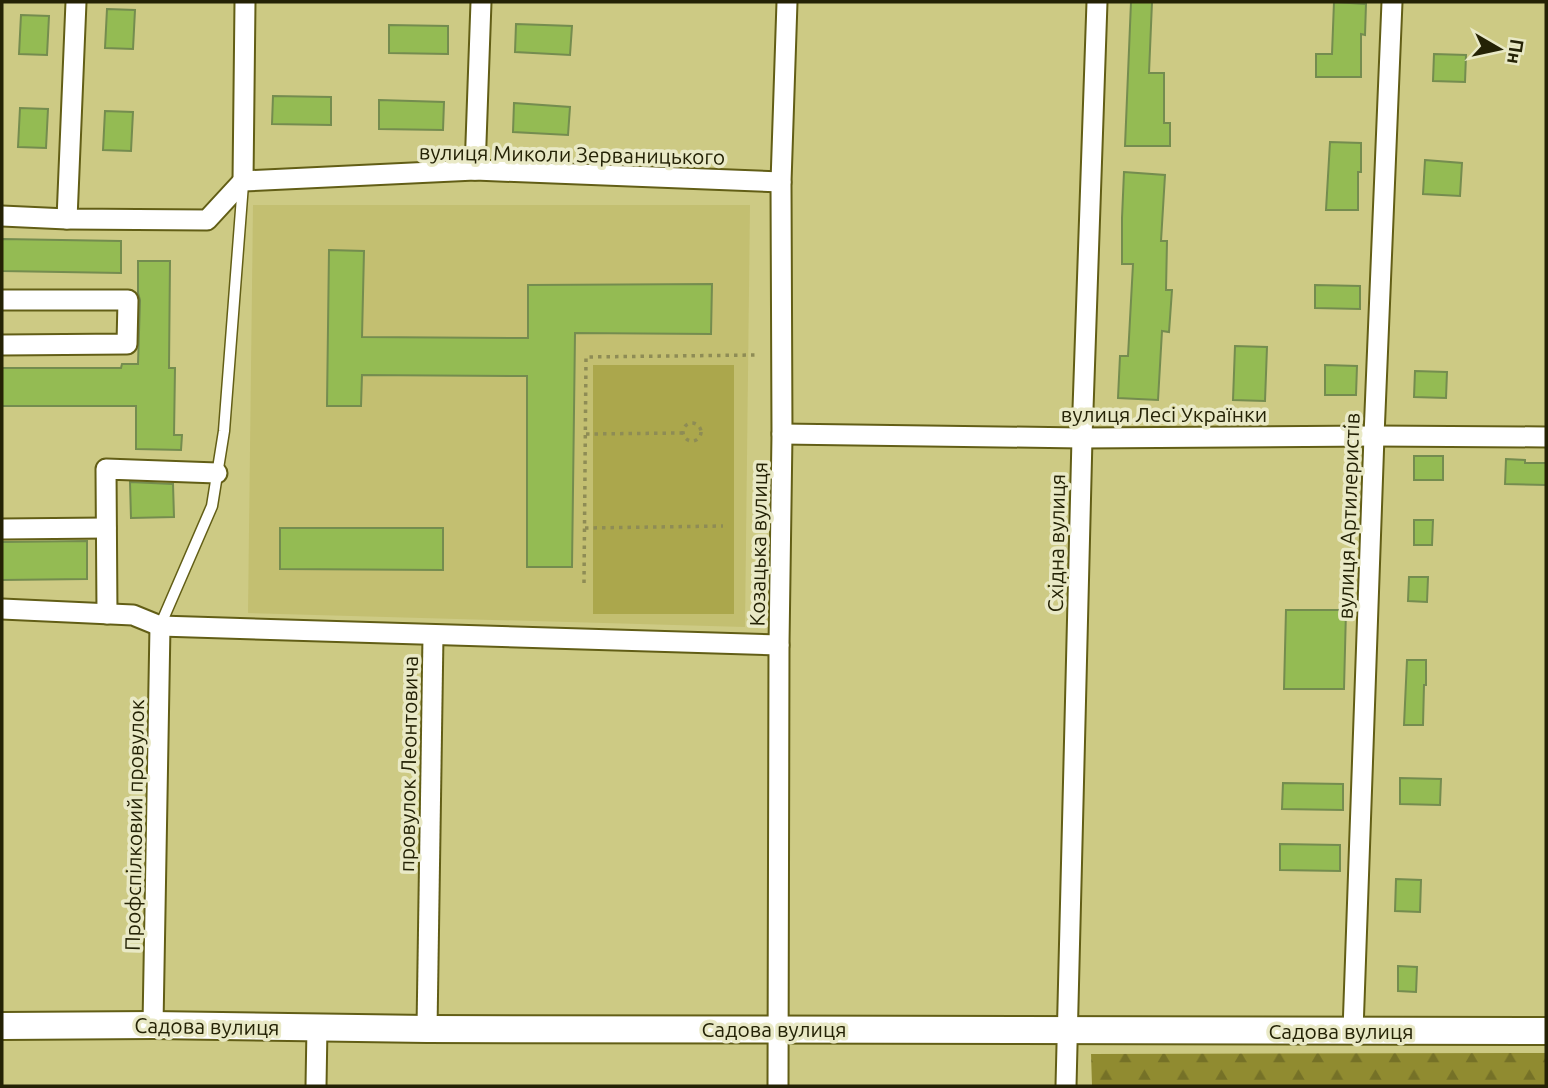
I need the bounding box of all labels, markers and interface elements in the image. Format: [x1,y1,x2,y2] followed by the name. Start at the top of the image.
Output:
[1464,14,1534,84] north arrow
[1503,38,1529,66] text: Пн
[419,139,725,169] street label: вулиця Миколи Зерваницького
[1061,402,1267,426] street label: вулиця Лесі Українки
[1332,412,1364,620] street label: вулиця Артилеристів
[745,462,771,626] street label: Козацька вулиця
[1043,473,1069,613] street label: Східна вулиця
[394,656,422,872] street label: провулок Леонтовича
[120,699,148,951] street label: Профспілковий провулок
[134,1013,280,1039] street label: Садова вулиця
[701,1017,847,1041] street label: Садова вулиця
[1268,1019,1414,1043] street label: Садова вулиця

